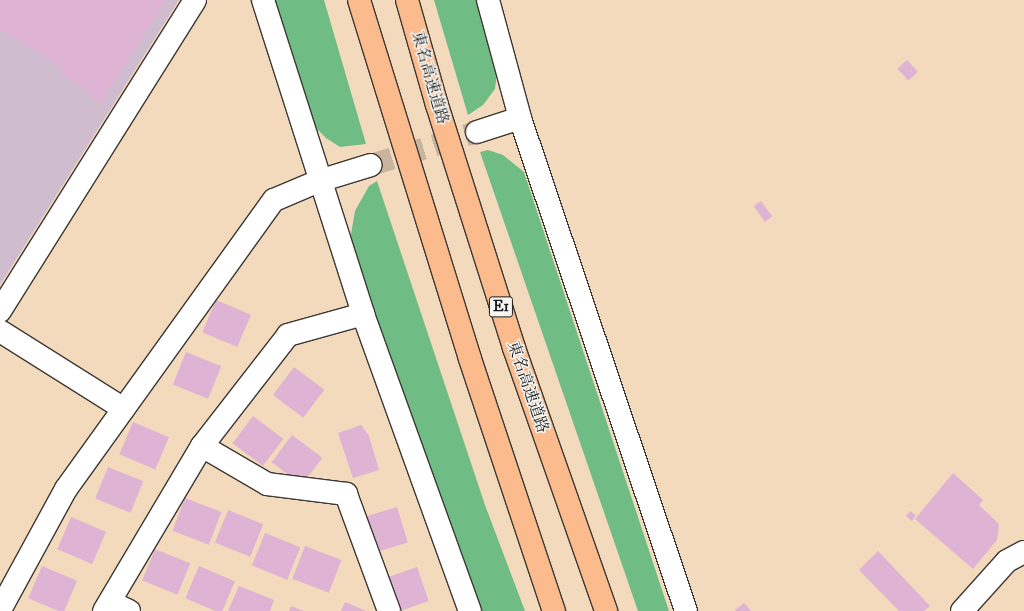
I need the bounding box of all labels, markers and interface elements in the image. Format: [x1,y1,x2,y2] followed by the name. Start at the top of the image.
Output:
[408,29,452,127] street label: 東名高速道路
[488,294,514,320] road number: E1
[503,338,553,436] street label: 東名高速道路

